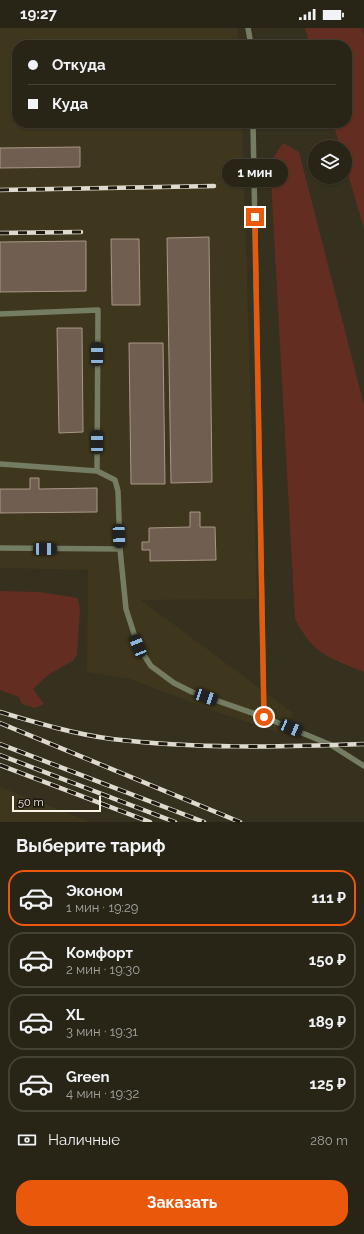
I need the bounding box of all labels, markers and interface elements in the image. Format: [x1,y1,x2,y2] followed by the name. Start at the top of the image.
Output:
[20,5,57,23] text: 19:27
[52,56,106,74] text: Откуда
[52,95,88,113] text: Куда
[308,140,352,184] map controls
[308,140,352,184] button: layers
[222,159,288,187] callout: 1 мин
[238,165,272,180] text: 1 мин
[246,208,264,226] route end
[91,342,103,366] car
[91,430,103,454] car
[113,524,125,548] car
[33,543,57,555] car
[128,633,148,659] car
[193,687,219,707] car
[255,708,273,726] route start
[278,718,304,738] car
[12,794,101,813] scale bar
[18,796,44,809] text: 50 m
[16,835,166,856] text: Выберите тариф
[18,880,54,916] icon: car
[66,882,123,900] text: Эконом
[311,889,346,907] text: 111 ₽
[66,900,138,915] text: 1 мин · 19:29
[18,942,54,978] icon: car
[66,944,133,962] text: Комфорт
[309,951,346,969] text: 150 ₽
[66,962,140,977] text: 2 мин · 19:30
[18,1004,54,1040] icon: car
[66,1006,84,1024] text: XL
[308,1013,346,1031] text: 189 ₽
[66,1024,138,1039] text: 3 мин · 19:31
[18,1066,54,1102] icon: car
[66,1068,110,1086] text: Green
[310,1075,346,1093] text: 125 ₽
[66,1086,139,1101] text: 4 мин · 19:32
[16,1129,38,1151] icon: cash
[48,1131,120,1149] text: Наличные
[310,1133,348,1148] text: 280 m
[16,1180,348,1226] button: Заказать

